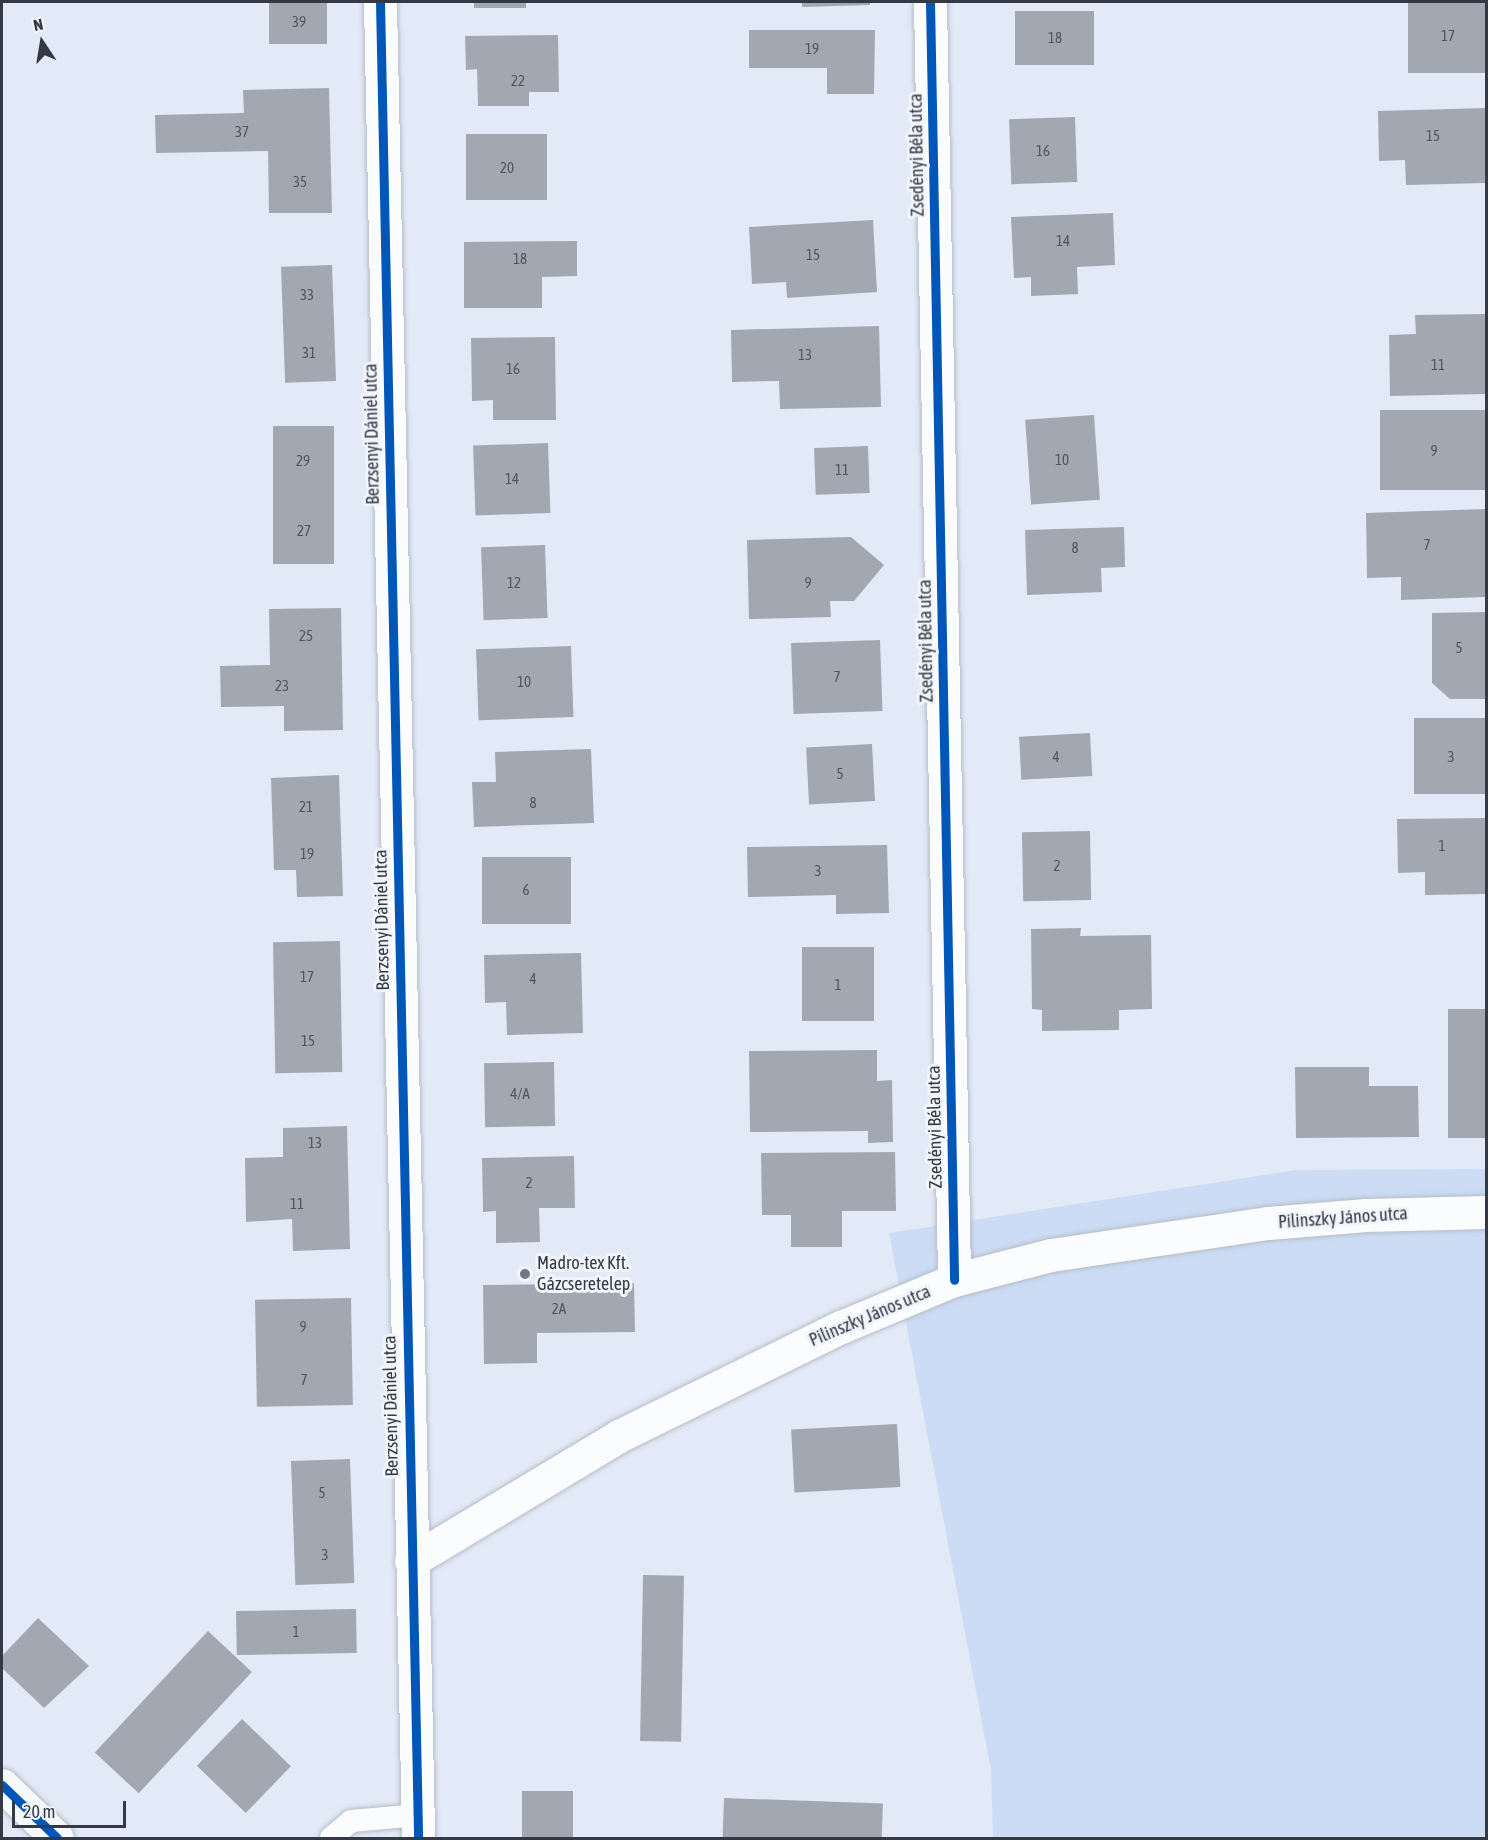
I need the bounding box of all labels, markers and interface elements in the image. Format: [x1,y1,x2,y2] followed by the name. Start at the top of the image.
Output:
[12,12,72,72] north arrow
[292,13,306,31] house number: 39
[32,15,45,34] text: N
[1441,27,1455,45] house number: 17
[1048,29,1062,47] house number: 18
[805,40,819,58] house number: 19
[511,72,525,90] house number: 22
[905,93,929,217] street label: Zsedényi Béla utca
[235,123,249,141] house number: 37
[1426,127,1440,145] house number: 15
[1036,142,1050,160] house number: 16
[500,159,514,177] house number: 20
[293,173,307,191] house number: 35
[1056,232,1070,250] house number: 14
[806,246,820,264] house number: 15
[513,250,527,268] house number: 18
[300,286,314,304] house number: 33
[302,344,316,362] house number: 31
[798,346,812,364] house number: 13
[1431,356,1445,374] house number: 11
[506,360,520,378] house number: 16
[360,363,384,505] street label: Berzsenyi Dániel utca
[1430,442,1438,460] house number: 9
[1055,451,1069,469] house number: 10
[296,452,310,470] house number: 29
[835,461,849,479] house number: 11
[505,470,519,488] house number: 14
[297,522,311,540] house number: 27
[1423,536,1431,554] house number: 7
[1071,539,1079,557] house number: 8
[507,574,521,592] house number: 12
[804,574,812,592] house number: 9
[914,579,938,703] street label: Zsedényi Béla utca
[299,627,313,645] house number: 25
[1455,639,1463,657] house number: 5
[833,668,841,686] house number: 7
[517,673,531,691] house number: 10
[275,677,289,695] house number: 23
[1052,748,1060,766] house number: 4
[1447,748,1455,766] house number: 3
[836,765,844,783] house number: 5
[529,794,537,812] house number: 8
[299,798,313,816] house number: 21
[1438,837,1446,855] house number: 1
[300,845,314,863] house number: 19
[370,849,394,991] street label: Berzsenyi Dániel utca
[1053,857,1061,875] house number: 2
[814,862,822,880] house number: 3
[522,881,530,899] house number: 6
[300,968,314,986] house number: 17
[529,970,537,988] house number: 4
[834,976,842,994] house number: 1
[301,1032,315,1050] house number: 15
[923,1065,947,1189] street label: Zsedényi Béla utca
[510,1085,530,1103] house number: 4/A
[308,1134,322,1152] house number: 13
[525,1174,533,1192] house number: 2
[290,1195,304,1213] house number: 11
[1278,1203,1408,1233] street label: Pilinszky János utca
[537,1253,630,1296] place label: Madro-tex Kft. Gázcseretelep
[518,1267,532,1281] marker: Madro-tex Kft. Gázcseretelep
[806,1281,934,1351] street label: Pilinszky János utca
[552,1300,566,1318] house number: 2A
[299,1318,307,1336] house number: 9
[379,1335,403,1477] street label: Berzsenyi Dániel utca
[300,1371,308,1389] house number: 7
[318,1484,326,1502] house number: 5
[321,1546,329,1564] house number: 3
[292,1623,300,1641] house number: 1
[15,1789,129,1827] scale bar
[23,1801,55,1822] text: 20 m

